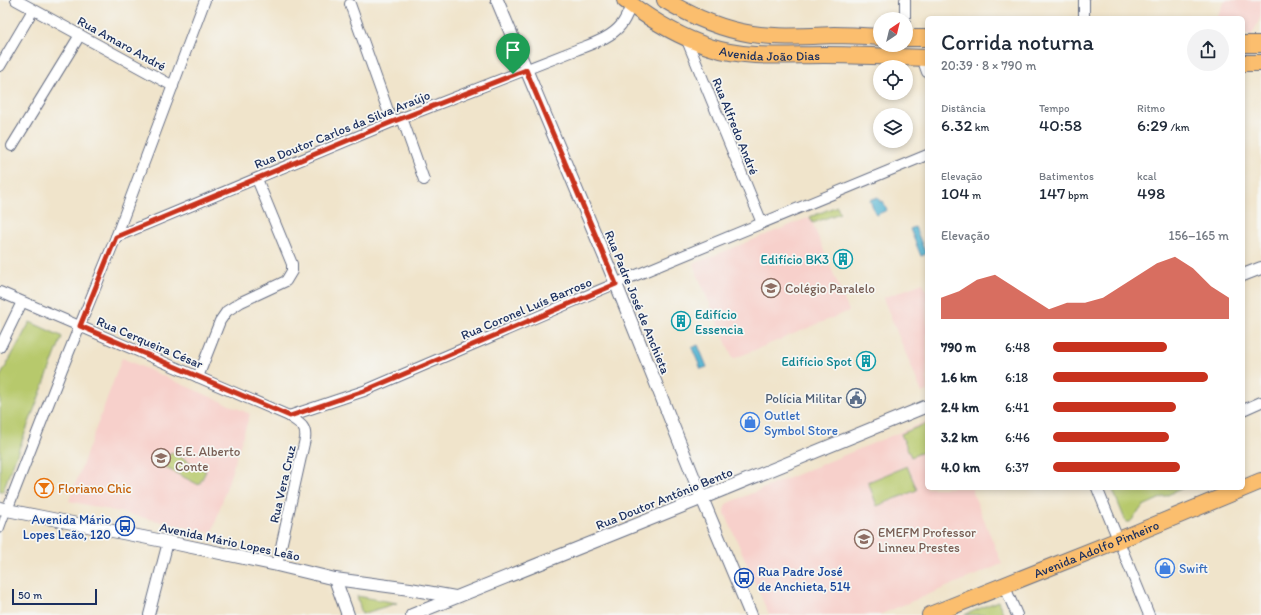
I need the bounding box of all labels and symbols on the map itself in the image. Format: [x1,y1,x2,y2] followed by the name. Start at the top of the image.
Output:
[873,12,913,52] north arrow
[75,13,169,74] street label: Rua Amaro André
[496,33,530,74] pin
[718,43,820,64] street label: Avenida João Dias
[709,76,762,177] street label: Rua Alfredo André
[252,87,433,172] street label: Rua Doutor Carlos da Silva Araújo
[602,228,673,376] street label: Rua Padre José de Anchieta
[832,248,854,270] building icon: Edifício BK3
[761,252,829,267] place label: Edifício BK3
[458,274,594,343] street label: Rua Coronel Luís Barroso
[760,277,782,299] school or university icon: Colégio Paralelo
[785,281,875,296] place label: Colégio Paralelo
[695,307,744,337] place label: Edifício Essencia
[670,310,692,332] building icon: Edifício Essencia
[94,313,205,372] street label: Rua Cerqueira César
[855,350,877,372] building icon: Edifício Spot
[781,354,852,369] place label: Edifício Spot
[845,387,867,409] public building icon: Polícia Militar
[765,391,842,406] place label: Polícia Militar
[764,408,838,438] place label: Outlet Symbol Store
[739,411,761,433] shop icon: Outlet Symbol Store
[175,444,241,474] place label: E.E. Alberto Conte
[266,444,299,525] street label: Rua Vera Cruz
[150,447,172,469] school or university icon: E.E. Alberto Conte
[594,464,735,533] street label: Rua Doutor Antônio Bento
[33,477,55,499] bar icon: Floriano Chic
[58,481,132,496] place label: Floriano Chic
[23,512,111,542] place label: Avenida Mário Lopes Leão, 120
[114,515,136,537] bus stop icon: Avenida Mário Lopes Leão, 120
[1032,517,1162,581] street label: Avenida Adolfo Pinheiro
[158,519,302,564] street label: Avenida Mário Lopes Leão
[878,525,976,555] place label: EMEFM Professor Linneu Prestes
[853,528,875,550] school or university icon: EMEFM Professor Linneu Prestes
[1154,557,1176,579] shop icon: Swift
[1179,561,1208,576] place label: Swift
[758,564,851,594] place label: Rua Padre José de Anchieta, 514
[733,567,755,589] bus stop icon: Rua Padre José de Anchieta, 514
[12,587,97,606] scale bar

